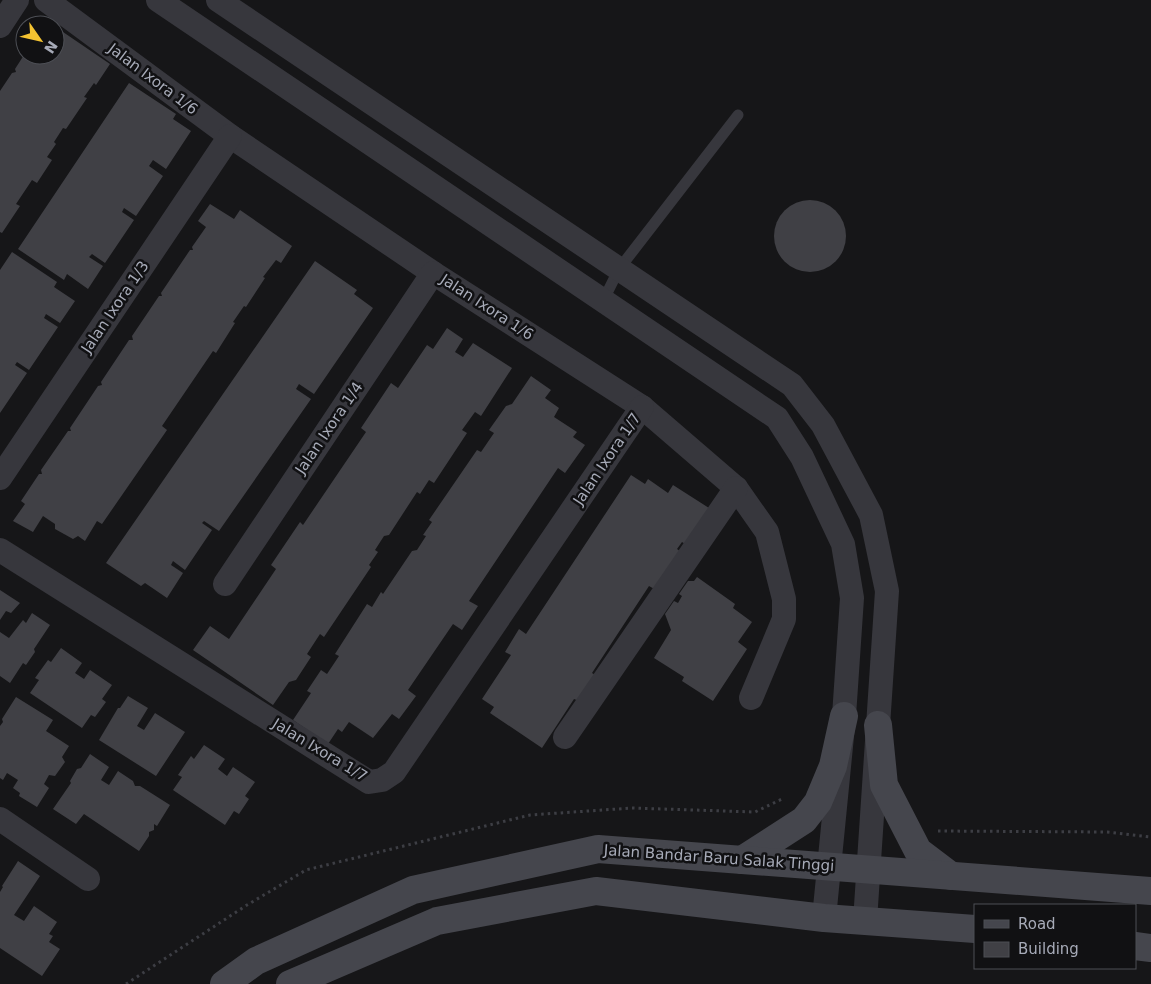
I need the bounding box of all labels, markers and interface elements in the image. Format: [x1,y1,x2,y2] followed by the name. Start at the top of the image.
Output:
[15,15,65,65] north arrow
[41,38,61,57] text: N
[104,39,201,119] street label: Jalan Ixora 1/6
[77,257,153,357] street label: Jalan Ixora 1/3
[436,270,537,344] street label: Jalan Ixora 1/6
[291,378,367,478] street label: Jalan Ixora 1/4
[569,409,645,509] street label: Jalan Ixora 1/7
[268,714,371,785] street label: Jalan Ixora 1/7
[602,841,835,875] street label: Jalan Bandar Baru Salak Tinggi
[974,904,1136,969] legend
[1018,915,1056,933] text: Road
[1018,940,1079,958] text: Building

